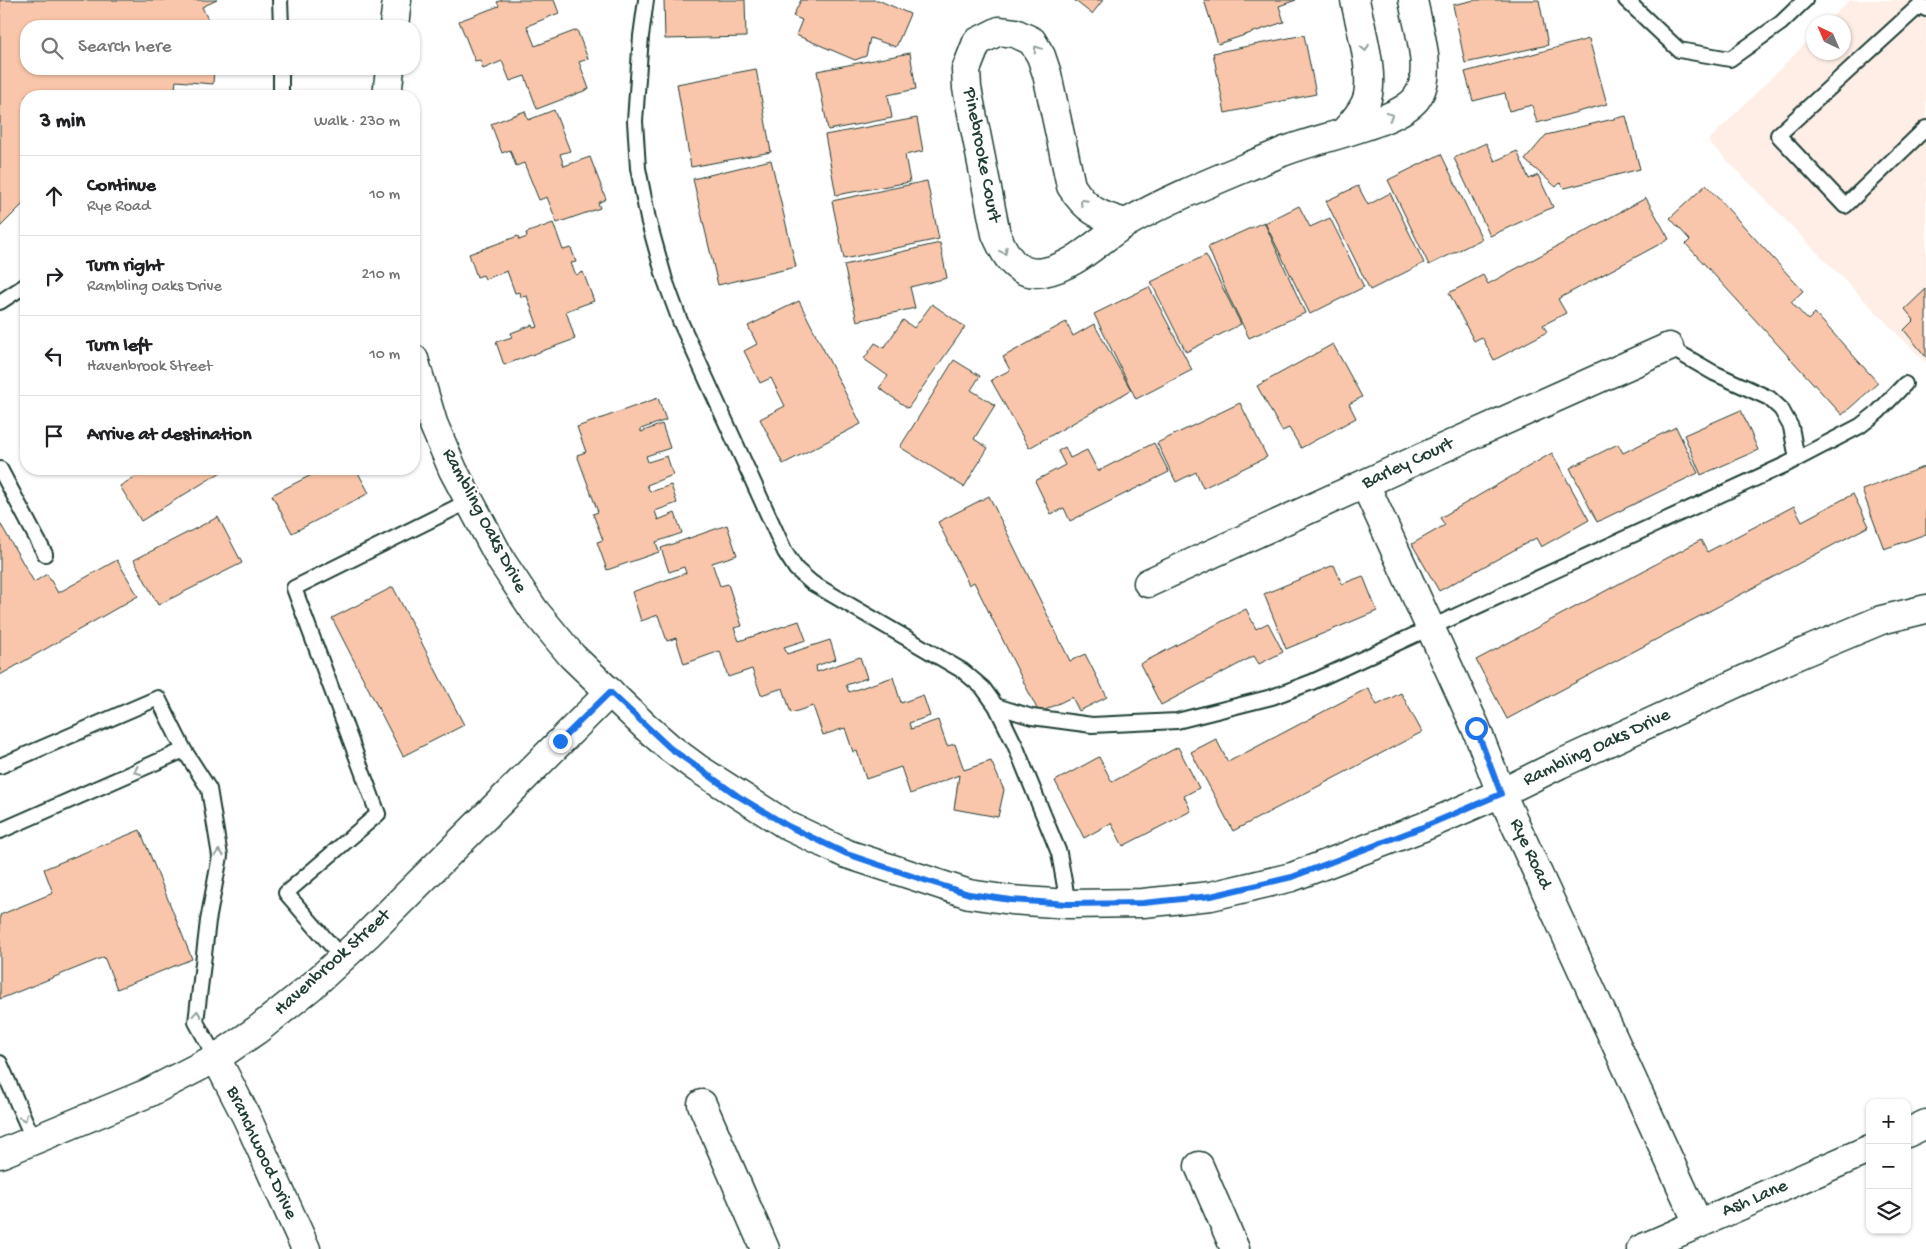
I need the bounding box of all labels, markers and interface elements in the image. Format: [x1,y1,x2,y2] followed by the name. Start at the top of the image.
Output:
[1806,15,1851,60] north arrow
[20,20,420,75] search box
[38,34,66,62] icon: search
[78,36,172,59] text: Search here
[1359,43,1369,52] one-way arrow
[1034,45,1043,55] one-way arrow
[957,85,1006,226] street label: Pinebrooke Court
[40,110,85,135] text: 3 min
[1385,112,1394,122] one-way arrow
[314,113,400,132] text: Walk · 230 m
[87,175,156,198] text: Continue
[40,182,68,210] icon: ahead
[369,186,400,205] text: 10 m
[87,198,150,217] text: Rye Road
[1080,199,1089,208] one-way arrow
[998,246,1008,255] one-way arrow
[87,255,163,278] text: Turn right
[40,262,68,290] icon: right
[361,266,400,285] text: 210 m
[87,278,222,297] text: Rambling Oaks Drive
[87,335,151,358] text: Turn left
[40,342,68,370] icon: left
[369,346,400,365] text: 10 m
[87,358,212,377] text: Havenbrook Street
[40,422,68,450] icon: arrive
[87,424,251,447] text: Arrive at destination
[1358,432,1459,496] street label: Barley Court
[436,445,532,597] street label: Rambling Oaks Drive
[1520,704,1675,792] street label: Rambling Oaks Drive
[1465,717,1488,740] route start
[549,730,572,753] route end
[133,764,142,775] one-way arrow
[1504,815,1557,895] street label: Rye Road
[213,849,224,857] one-way arrow
[270,903,398,1021] street label: Havenbrook Street
[192,1009,203,1017] one-way arrow
[220,1082,302,1223] street label: Branchwood Drive
[1866,1099,1911,1234] map controls
[1866,1099,1911,1144] button: +
[17,1113,28,1122] one-way arrow
[1866,1144,1911,1189] button: −
[1719,1175,1792,1223] street label: Ash Lane
[1866,1189,1911,1234] button: layers

